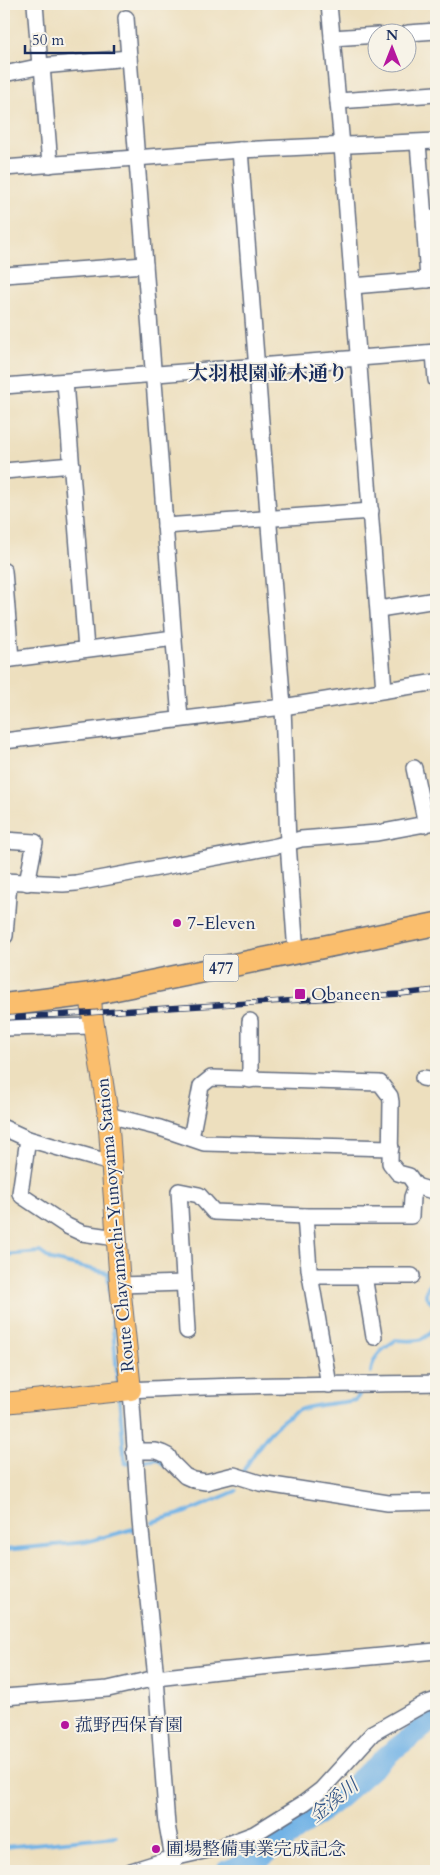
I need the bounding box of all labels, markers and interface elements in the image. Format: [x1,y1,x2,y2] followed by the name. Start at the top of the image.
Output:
[25,22,114,54] scale bar
[368,22,418,72] north arrow
[386,26,398,45] text: N
[32,30,64,50] text: 50 m
[188,360,348,387] district label: 大羽根園並木通り
[187,911,256,936] place label: 7-Eleven
[171,917,183,929] marker: 7-Eleven
[204,954,238,981] road number: 477
[311,982,382,1007] place label: Obaneen
[293,987,307,1001] marker: Obaneen
[90,1076,141,1373] street label: Route Chayamachi-Yunoyama Station
[75,1713,183,1738] place label: 菰野西保育園
[59,1719,71,1731] marker: 菰野西保育園
[303,1771,366,1829] water label: 金溪川
[166,1837,346,1862] place label: 圃場整備事業完成記念
[150,1843,162,1855] marker: 圃場整備事業完成記念

